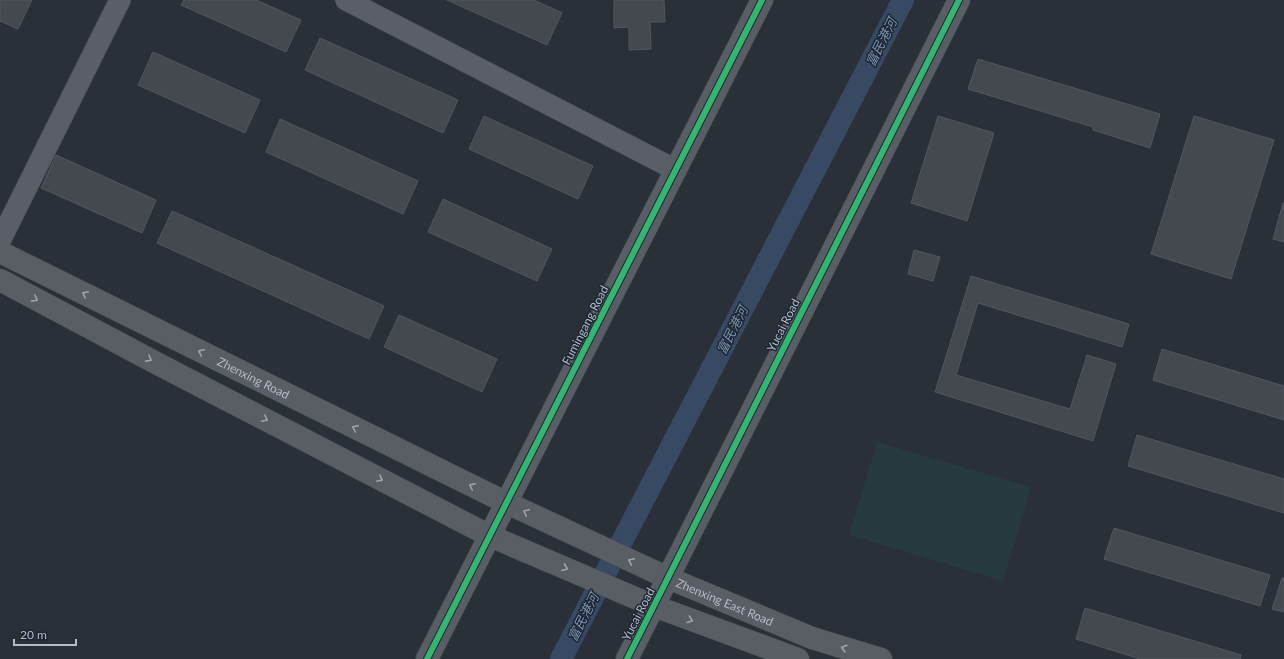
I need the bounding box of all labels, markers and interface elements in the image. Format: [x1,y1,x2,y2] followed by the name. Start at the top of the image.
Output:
[862,13,901,69] water label: 富民港河
[558,283,612,367] street label: Fumingang Road
[82,291,89,299] one-way arrow
[30,294,38,301] one-way arrow
[763,296,803,354] street label: Yucai Road
[713,301,752,357] water label: 富民港河
[198,349,206,356] one-way arrow
[215,353,292,402] street label: Zhenxing Road
[145,355,153,362] one-way arrow
[261,415,268,422] one-way arrow
[352,425,360,433] one-way arrow
[376,474,383,482] one-way arrow
[468,483,476,491] one-way arrow
[523,509,530,517] one-way arrow
[627,558,635,566] one-way arrow
[561,563,569,571] one-way arrow
[674,575,776,629] street label: Zhenxing East Road
[618,585,658,643] street label: Yucai Road
[564,588,603,644] water label: 富民港河
[687,615,694,623] one-way arrow
[14,621,76,647] scale bar
[20,627,47,642] text: 20 m
[841,644,848,652] one-way arrow

